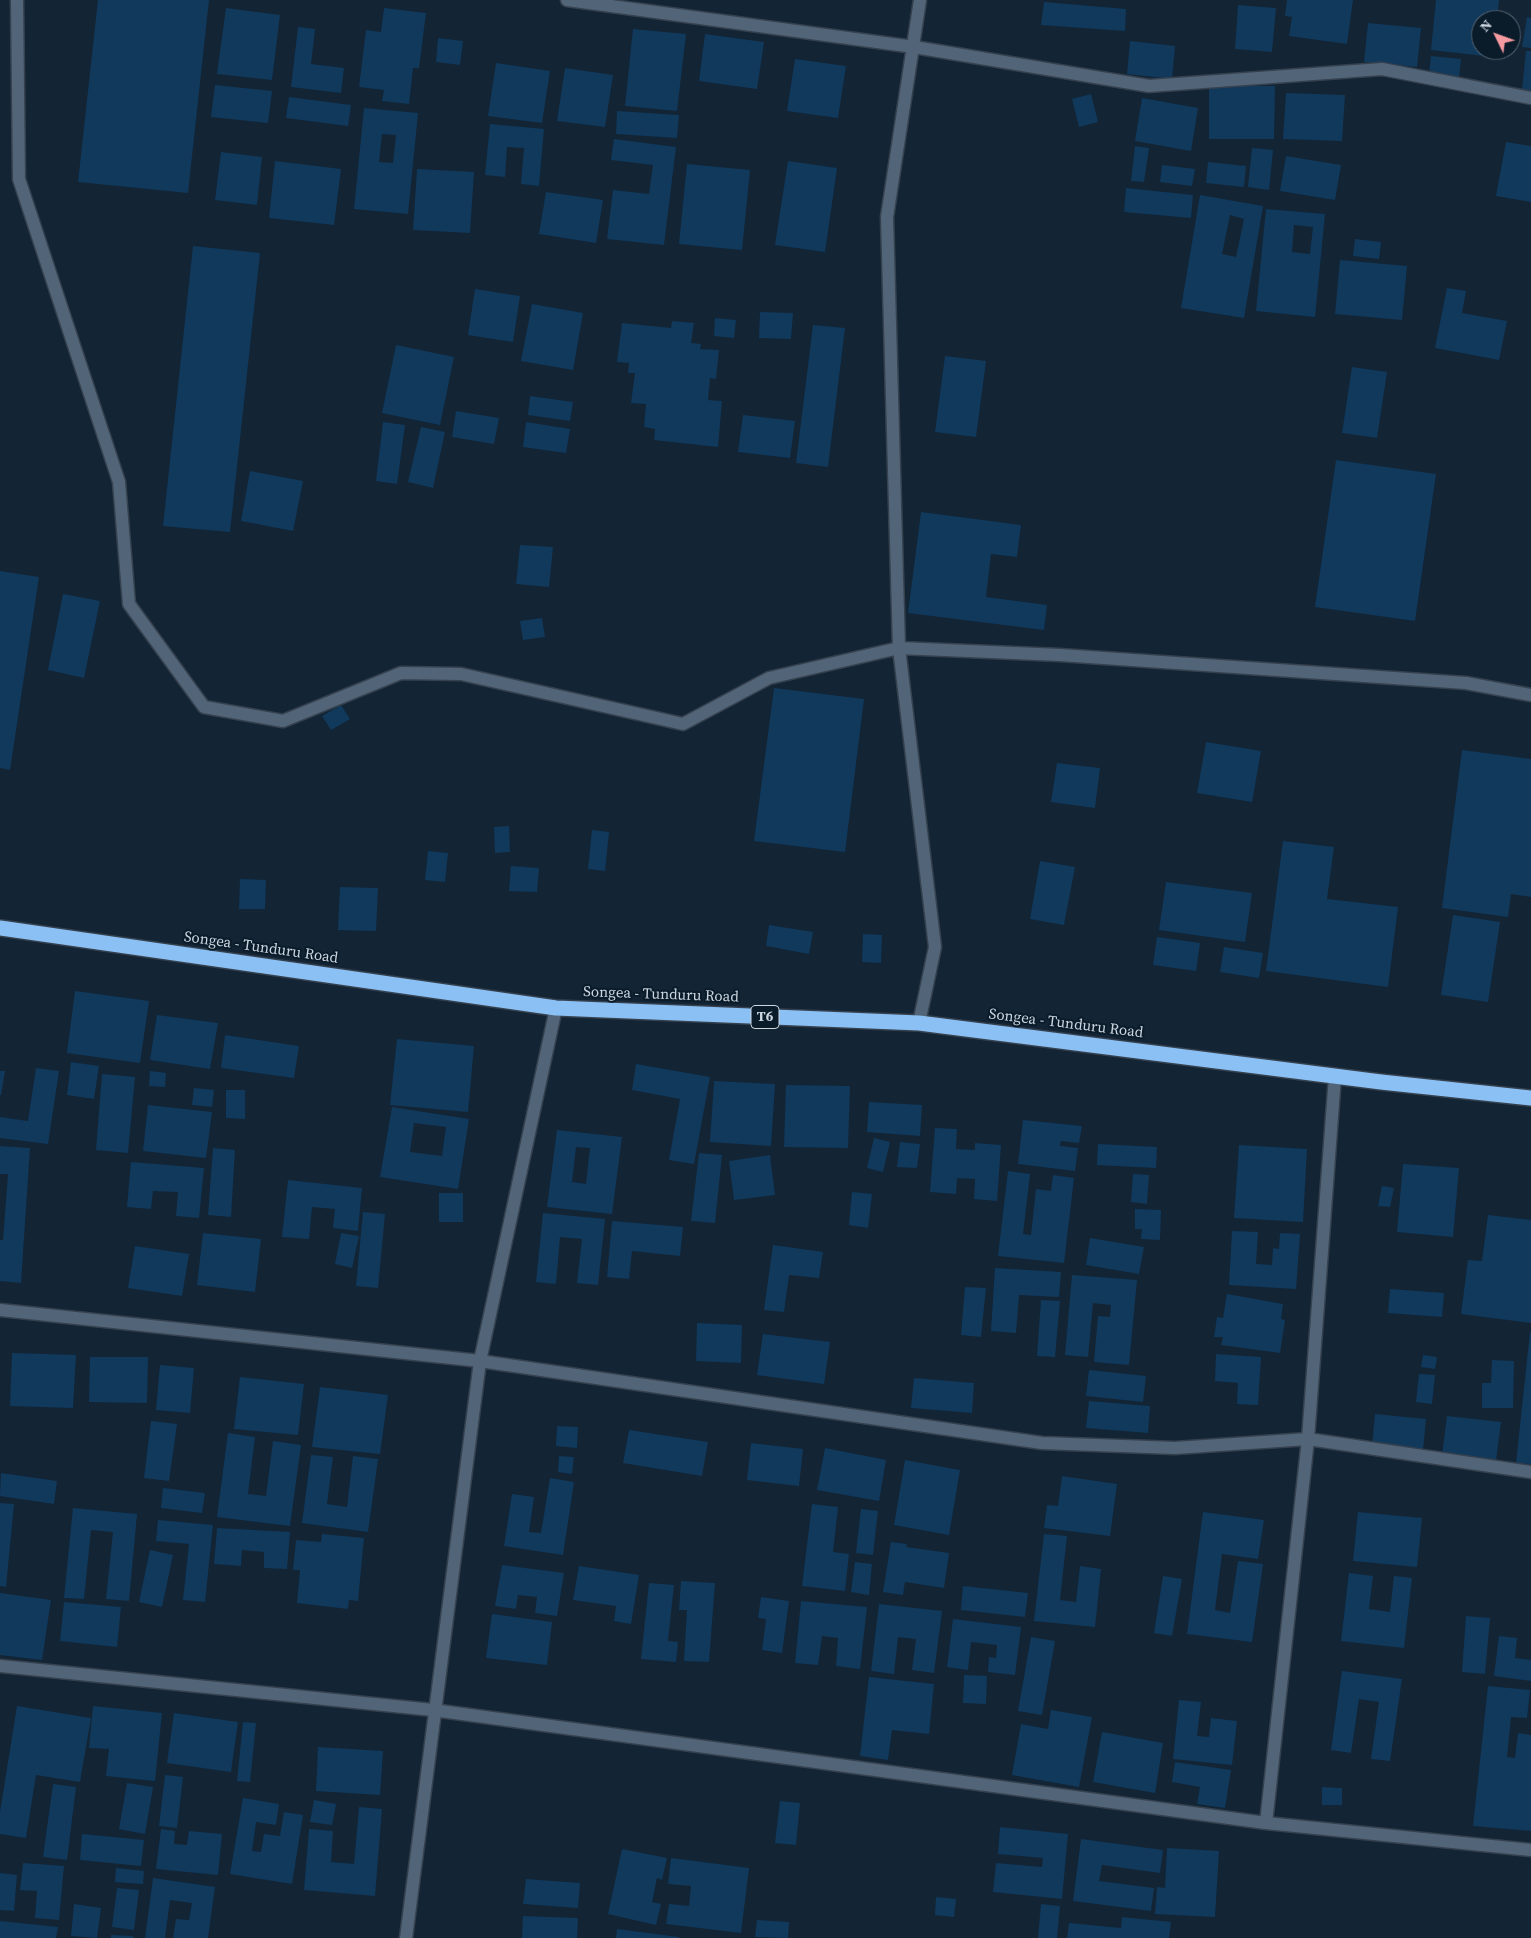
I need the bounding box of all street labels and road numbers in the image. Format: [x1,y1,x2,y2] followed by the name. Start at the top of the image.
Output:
[183,928,339,968] street label: Songea - Tunduru Road
[583,983,739,1007] street label: Songea - Tunduru Road
[751,1006,779,1028] road number: T6
[988,1006,1144,1042] street label: Songea - Tunduru Road

